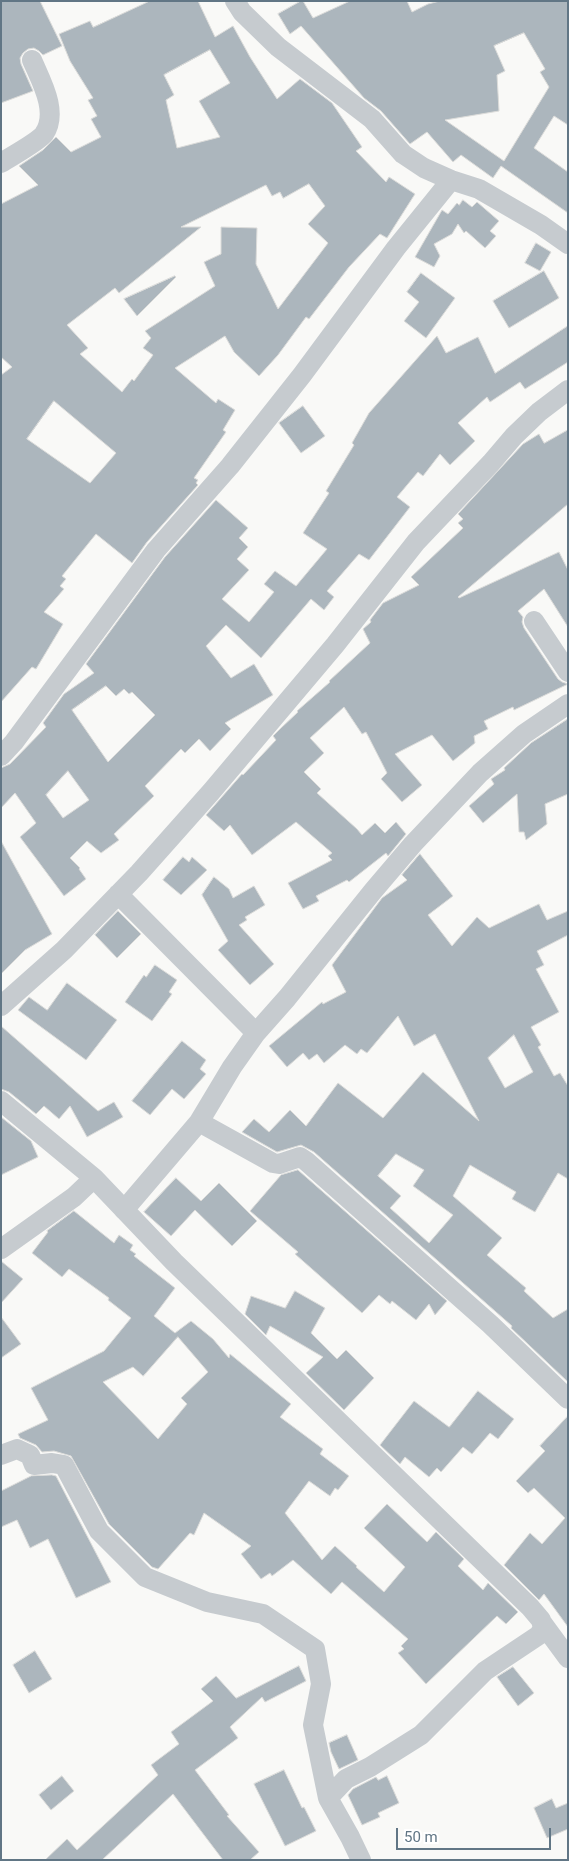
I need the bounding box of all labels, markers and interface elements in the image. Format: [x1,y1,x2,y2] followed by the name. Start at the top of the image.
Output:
[399,1818,554,1850] scale bar
[404,1828,438,1846] text: 50 m

